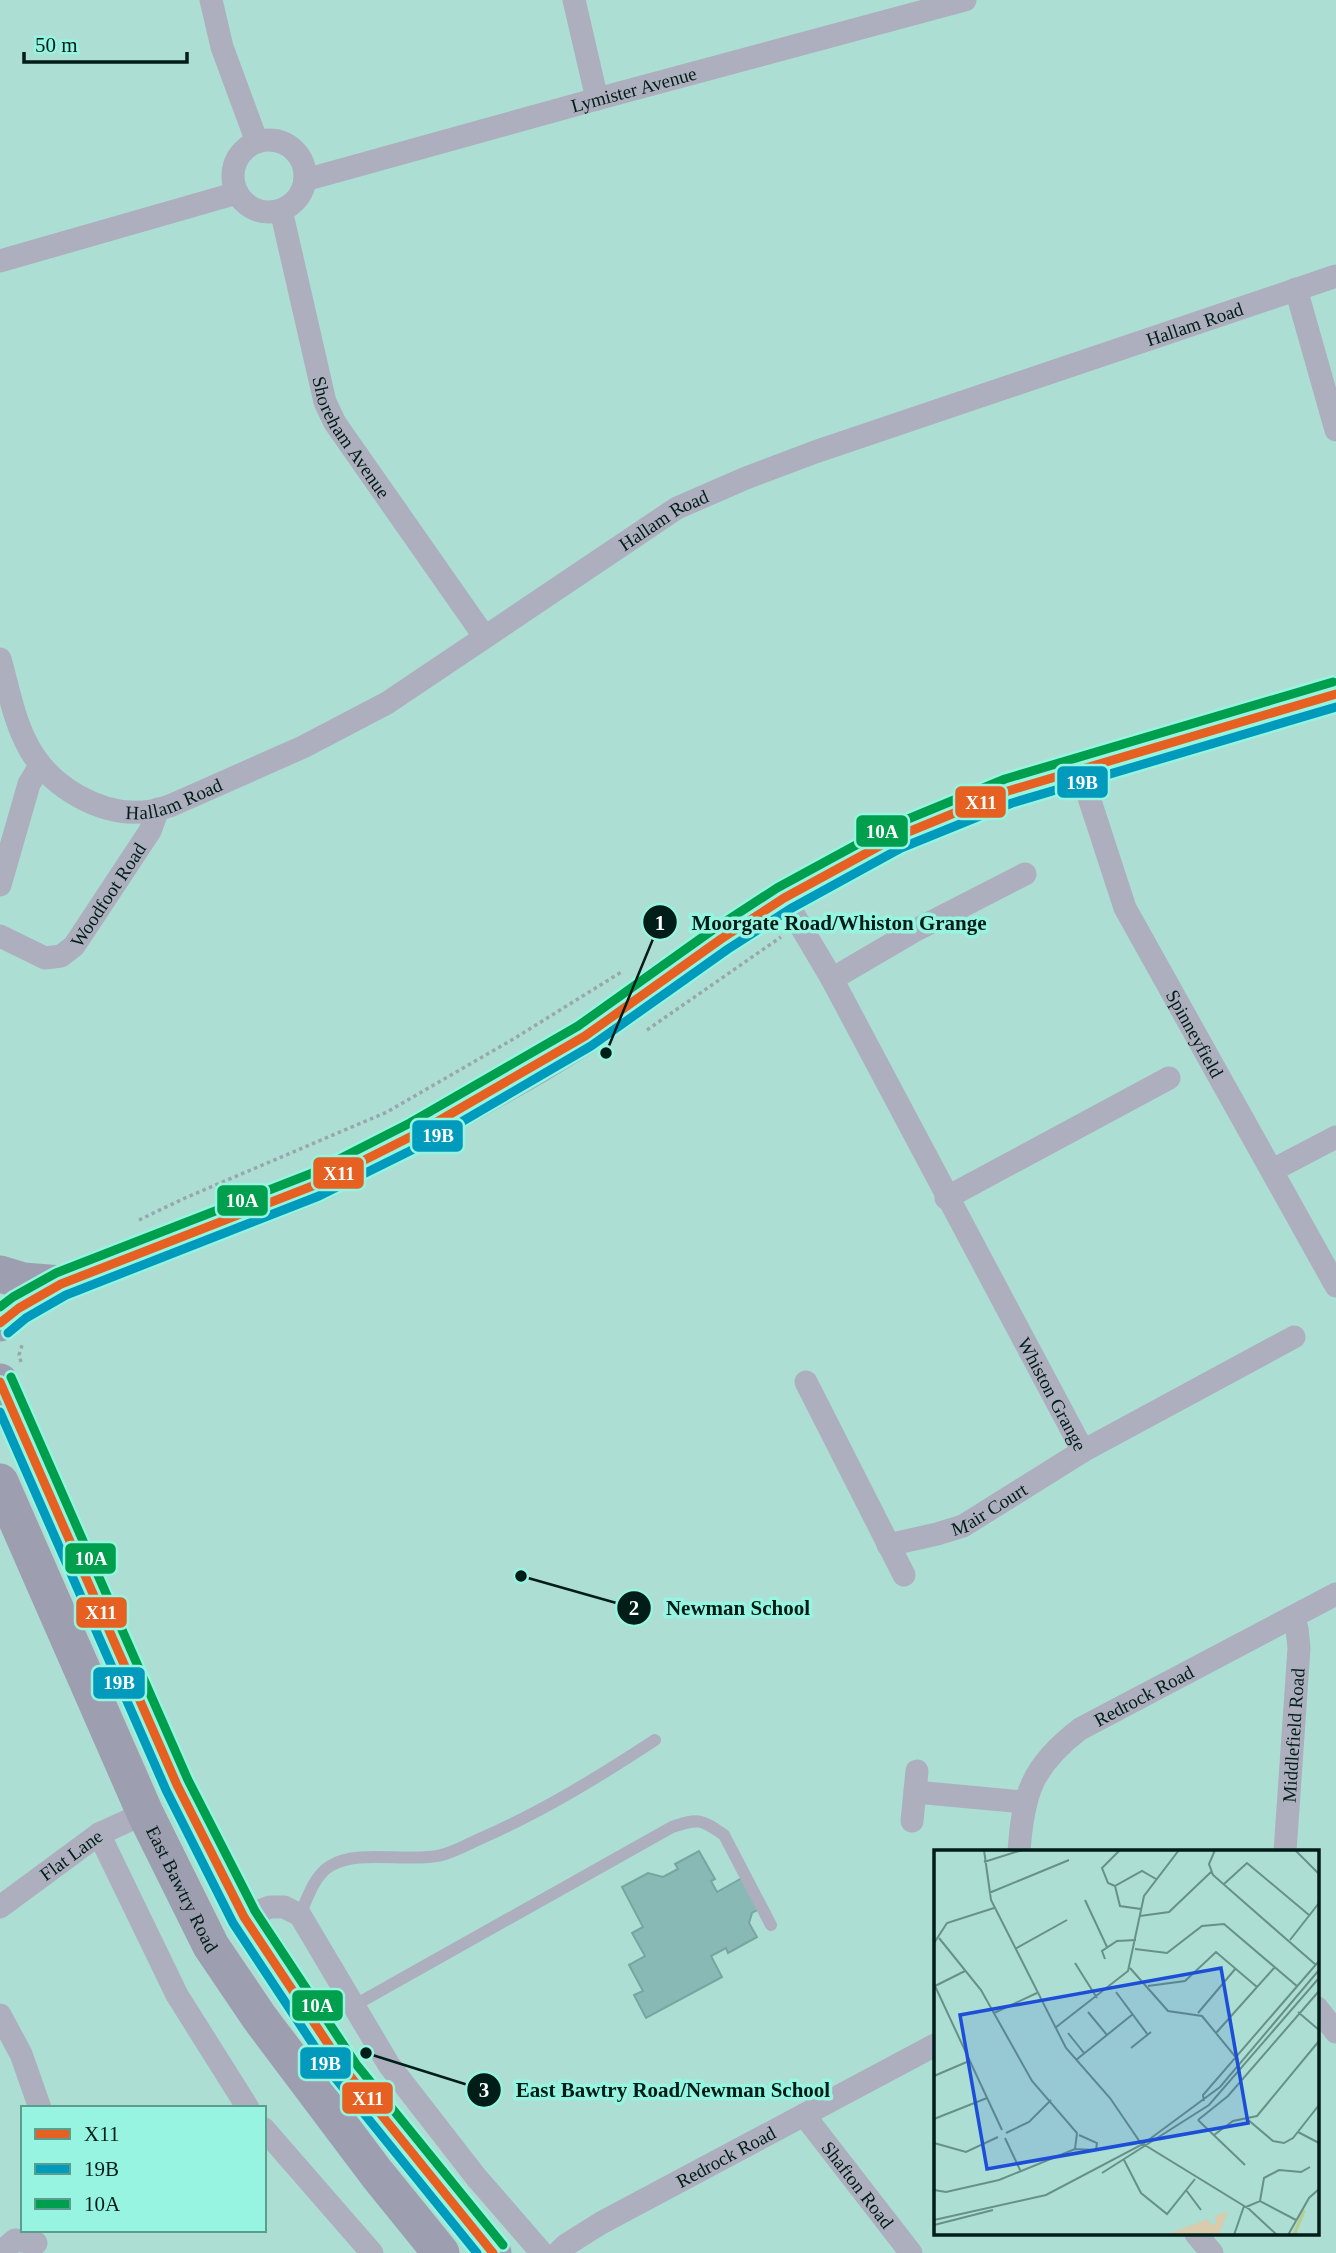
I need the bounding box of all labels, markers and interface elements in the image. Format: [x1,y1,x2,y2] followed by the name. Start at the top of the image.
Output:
[24,21,187,65] scale bar
[35,33,78,57] text: 50 m
[569,63,699,117] street label: Lymister Avenue
[1143,298,1246,350] street label: Hallam Road
[308,374,394,502] street label: Shoreham Avenue
[615,486,712,555] street label: Hallam Road
[1056,765,1109,799] line badge: 19B
[1066,772,1098,793] text: 19B
[125,774,226,823] street label: Hallam Road
[954,785,1007,819] line badge: X11
[965,792,997,813] text: X11
[855,814,909,848] line badge: 10A
[866,821,899,842] text: 10A
[66,839,150,951] street label: Woodfoot Road
[642,901,1000,943] callout: Moorgate Road/Whiston Grange
[655,911,665,935] text: 1
[691,911,987,935] text: Moorgate Road/Whiston Grange
[1162,986,1228,1082] street label: Spinneyfield
[411,1119,464,1153] line badge: 19B
[422,1125,454,1146] text: 19B
[312,1156,365,1190] line badge: X11
[323,1163,355,1184] text: X11
[216,1184,269,1217] line badge: 10A
[226,1190,259,1211] text: 10A
[1014,1334,1091,1454] street label: Whiston Grange
[949,1478,1031,1540] street label: Mair Court
[64,1542,117,1575] line badge: 10A
[75,1548,108,1569] text: 10A
[617,1587,824,1629] callout: Newman School
[75,1596,128,1629] line badge: X11
[629,1596,639,1620] text: 2
[666,1596,810,1620] text: Newman School
[85,1602,117,1623] text: X11
[1090,1661,1197,1731] street label: Redrock Road
[92,1666,146,1700] line badge: 19B
[1278,1667,1309,1803] street label: Middlefield Road
[103,1672,135,1693] text: 19B
[142,1822,223,1957] street label: East Bawtry Road
[36,1825,106,1885] street label: Flat Lane
[934,1850,1318,2236] inset map
[291,1989,344,2022] line badge: 10A
[301,1995,334,2016] text: 10A
[299,2046,352,2080] line badge: 19B
[309,2053,341,2074] text: 19B
[467,2069,844,2111] callout: East Bawtry Road/Newman School
[479,2078,489,2102] text: 3
[516,2078,830,2102] text: East Bawtry Road/Newman School
[341,2081,394,2115] line badge: X11
[352,2088,384,2109] text: X11
[21,2106,266,2232] legend
[84,2122,119,2146] text: X11
[673,2122,780,2192] street label: Redrock Road
[817,2137,898,2233] street label: Shafton Road
[84,2157,119,2181] text: 19B
[84,2192,121,2216] text: 10A

